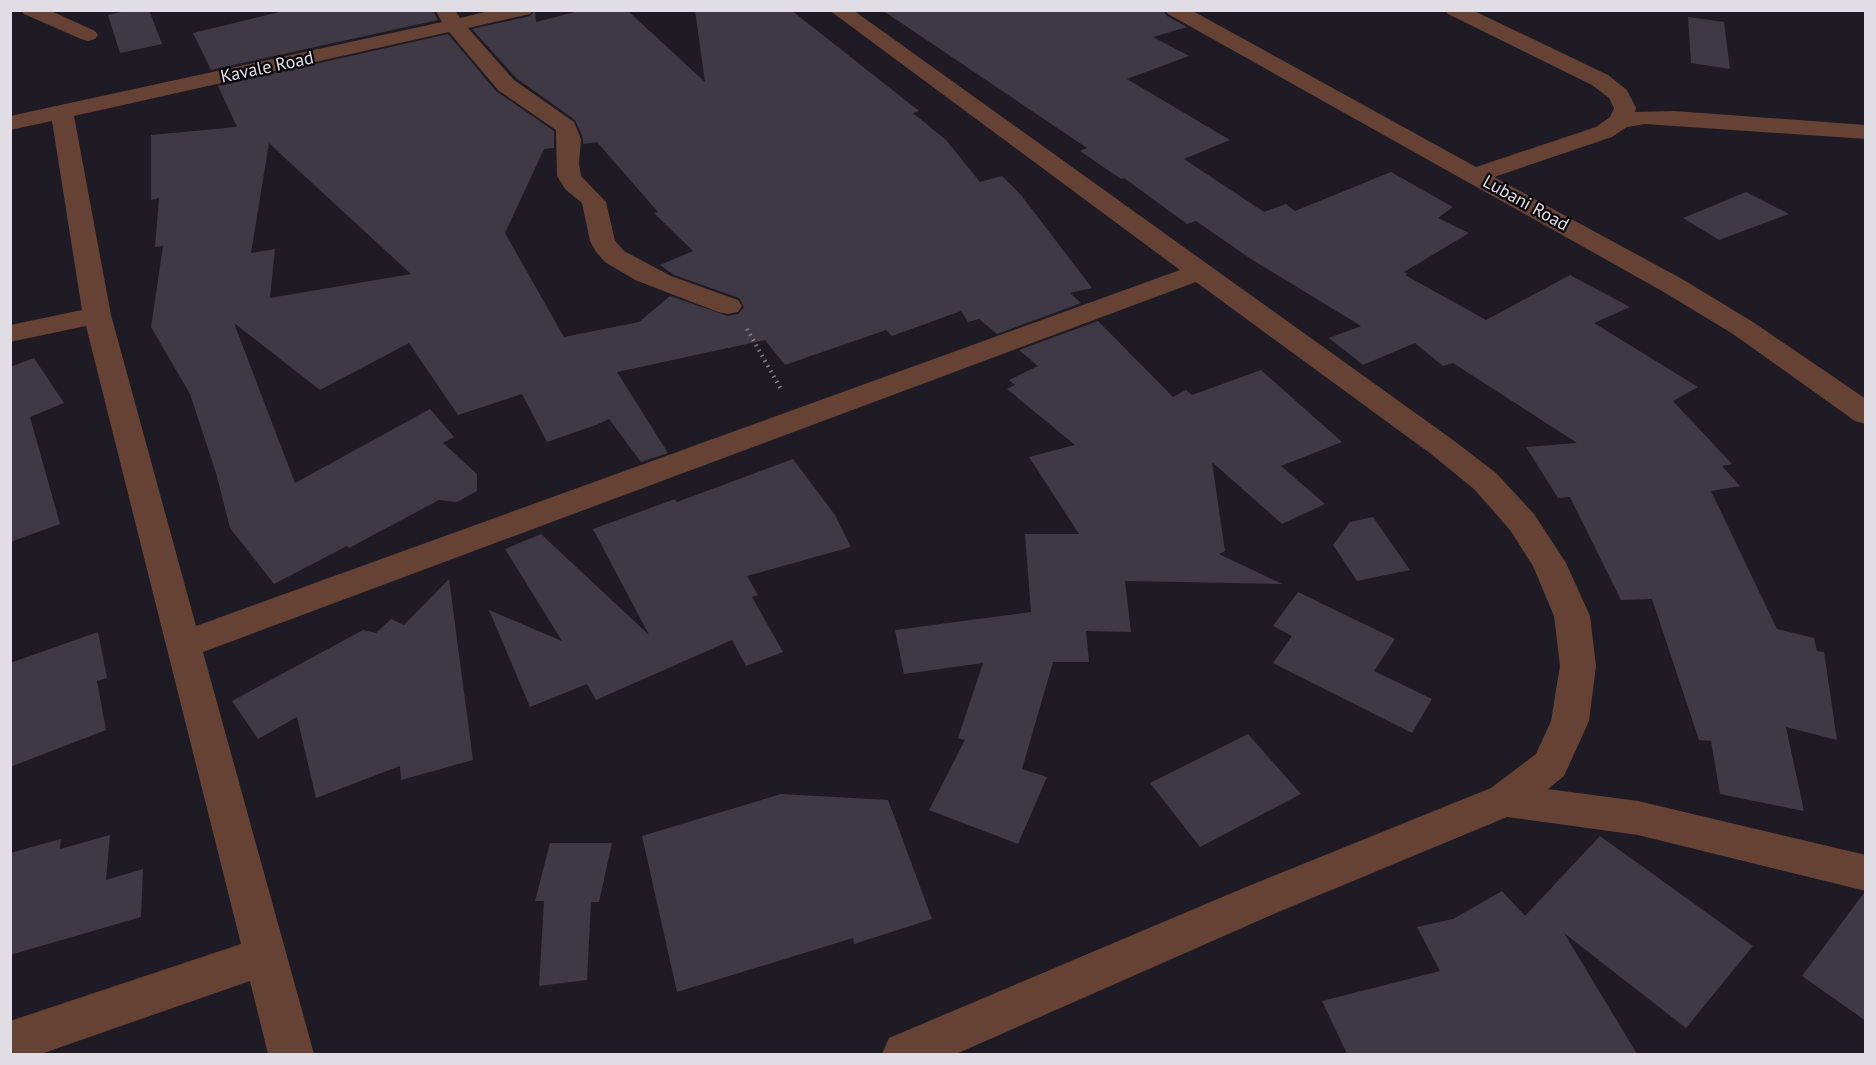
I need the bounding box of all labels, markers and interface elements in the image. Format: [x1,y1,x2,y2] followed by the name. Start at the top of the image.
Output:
[218,45,315,88] street label: Kavale Road
[1479,170,1573,236] street label: Lubani Road

